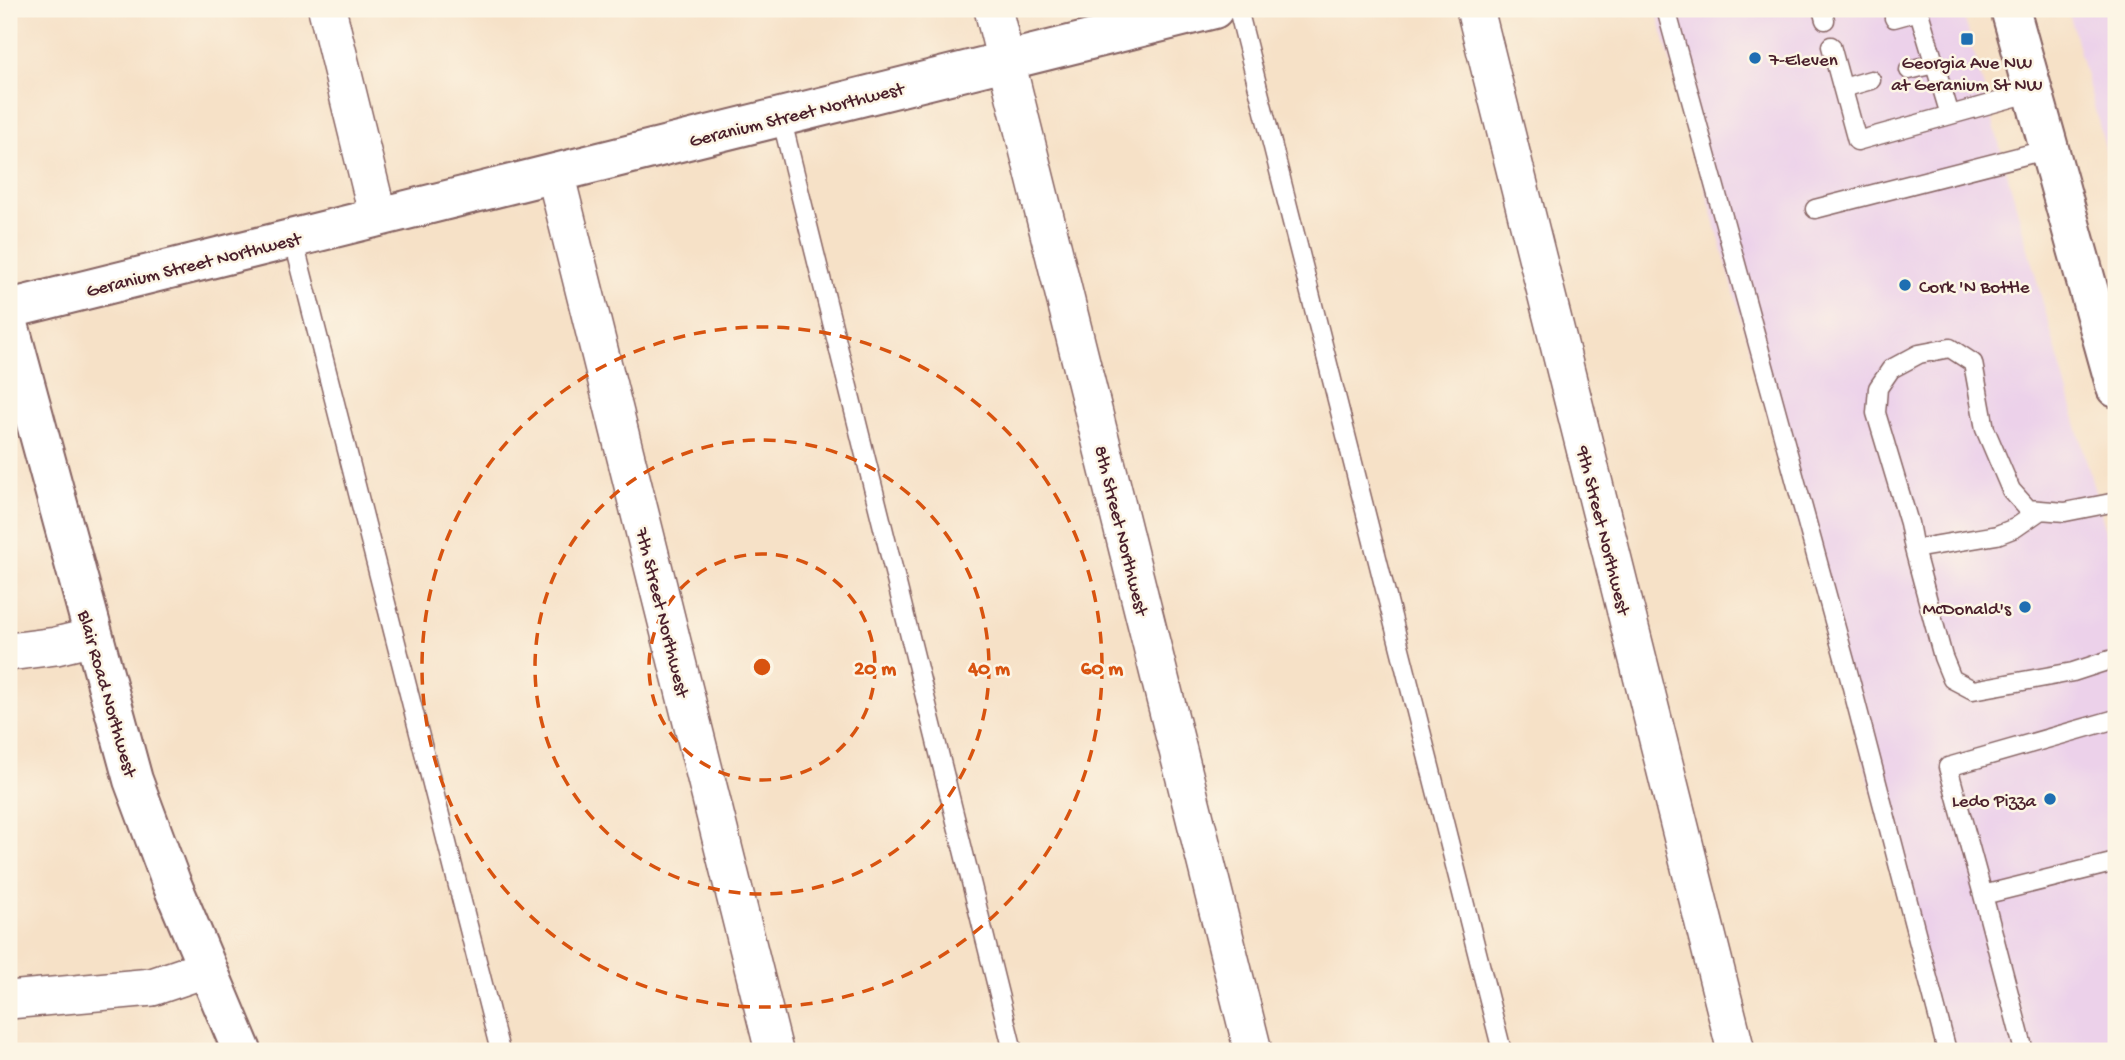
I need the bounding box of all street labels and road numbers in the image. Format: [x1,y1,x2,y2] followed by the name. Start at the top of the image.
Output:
[687,78,909,154] street label: Geranium Street Northwest
[84,228,306,304] street label: Geranium Street Northwest
[1569,443,1634,620] street label: 9th Street Northwest
[1087,444,1152,620] street label: 8th Street Northwest
[628,525,693,702] street label: 7th Street Northwest
[71,607,141,782] street label: Blair Road Northwest

